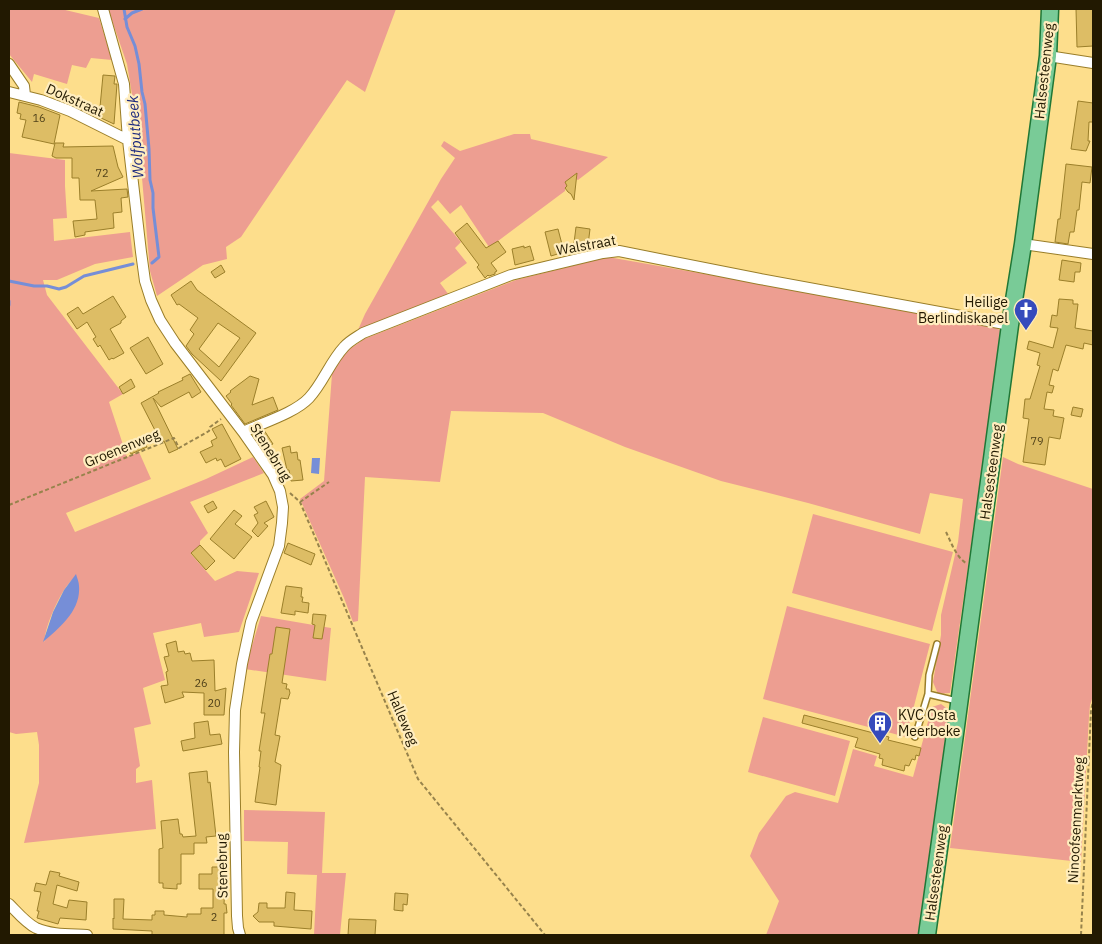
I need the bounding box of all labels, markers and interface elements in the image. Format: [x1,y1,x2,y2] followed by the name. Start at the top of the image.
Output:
[1030,22,1058,120] street label: Halsesteenweg
[43,79,107,121] street label: Dokstraat
[123,95,147,179] water label: Wolfputbeek
[32,111,46,125] house number: 16
[95,166,109,180] house number: 72
[555,231,617,259] street label: Walstraat
[918,293,1008,327] place label: Heilige Berlindiskapel
[1013,297,1039,331] church icon: Heilige Berlindiskapel
[246,420,296,485] street label: Stenebrug
[975,422,1007,521] street label: Halsesteenweg
[82,425,163,471] street label: Groenenweg
[1030,434,1044,448] house number: 79
[194,676,208,690] house number: 26
[383,688,423,749] street label: Halleweg
[207,696,221,710] house number: 20
[898,706,961,740] place label: KVC Osta Meerbeke
[867,710,893,744] building icon: KVC Osta Meerbeke
[1064,756,1088,884] street label: Ninoofsenmarktweg
[920,823,952,922] street label: Halsesteenweg
[212,833,232,899] street label: Stenebrug
[211,910,217,924] house number: 2

